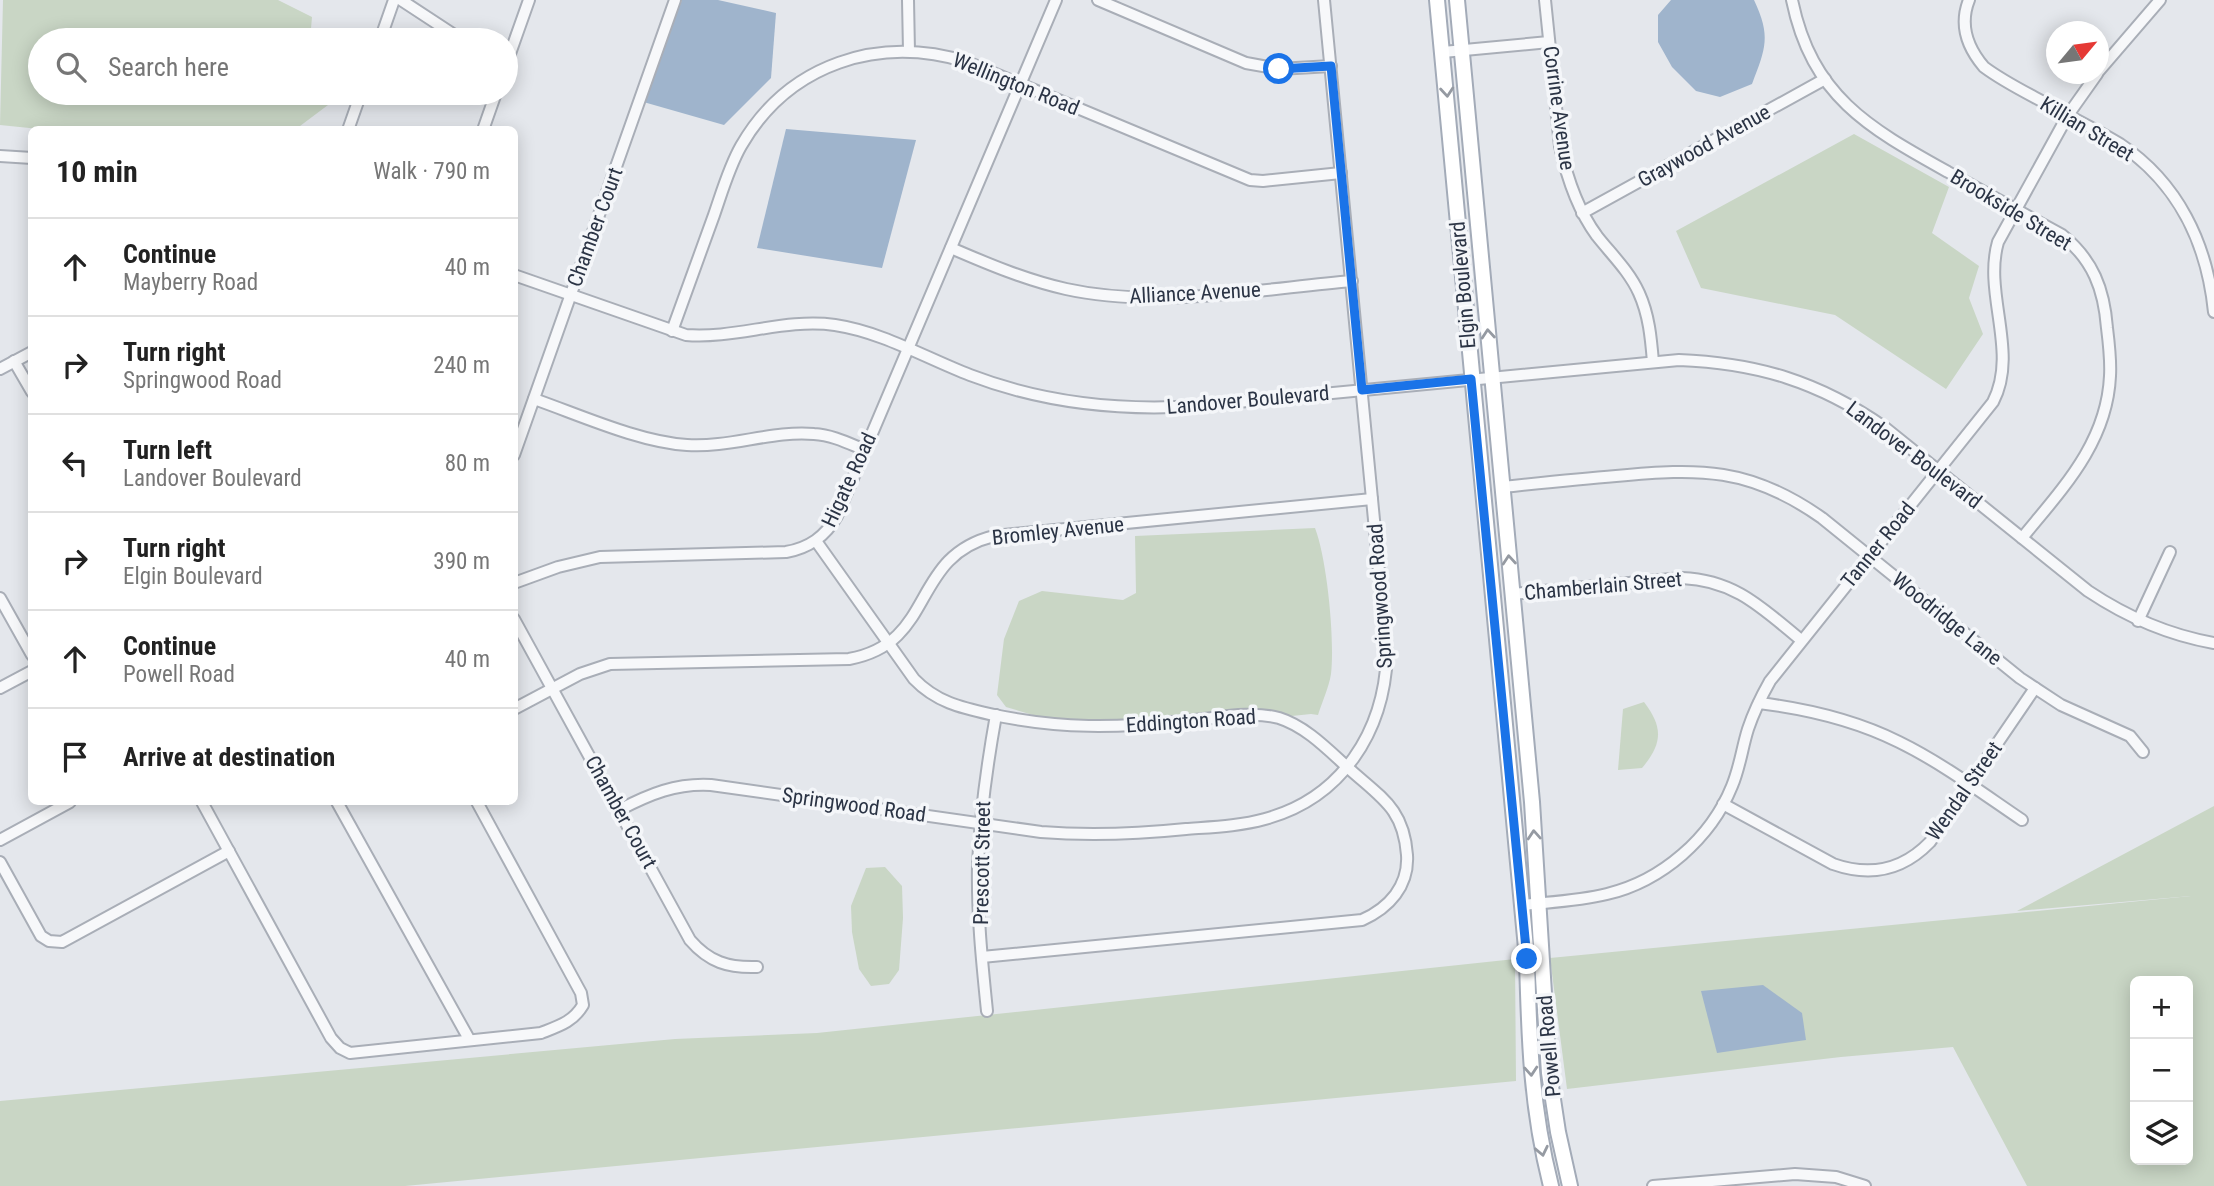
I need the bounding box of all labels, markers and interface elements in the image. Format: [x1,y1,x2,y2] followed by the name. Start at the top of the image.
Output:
[2046,21,2109,84] north arrow
[28,28,518,105] search box
[1538,44,1580,172] street label: Corrine Avenue
[52,48,90,86] icon: search
[949,48,1083,120] street label: Wellington Road
[108,52,229,82] text: Search here
[1263,53,1294,84] route start
[1439,87,1454,98] one-way arrow
[2036,92,2138,166] street label: Killian Street
[1634,100,1774,192] street label: Graywood Avenue
[56,154,138,189] text: 10 min
[373,158,490,185] text: Walk · 790 m
[562,164,628,290] street label: Chamber Court
[1946,164,2076,256] street label: Brookside Street
[1445,220,1481,350] street label: Elgin Boulevard
[123,239,216,269] text: Continue
[56,248,94,286] icon: ahead
[445,254,490,281] text: 40 m
[123,269,258,296] text: Mayberry Road
[1129,278,1262,308] street label: Alliance Avenue
[1481,328,1496,339] one-way arrow
[123,337,225,367] text: Turn right
[56,346,94,384] icon: right
[433,352,490,379] text: 240 m
[123,367,282,394] text: Springwood Road
[1166,381,1330,419] street label: Landover Boulevard
[1842,396,1986,514] street label: Landover Boulevard
[817,429,881,531] street label: Higate Road
[123,435,212,465] text: Turn left
[56,444,94,482] icon: left
[445,450,490,477] text: 80 m
[123,465,302,492] text: Landover Boulevard
[1836,497,1920,593] street label: Tanner Road
[991,512,1125,550] street label: Bromley Avenue
[1363,523,1397,669] street label: Springwood Road
[123,533,225,563] text: Turn right
[56,542,94,580] icon: right
[433,548,490,575] text: 390 m
[1502,554,1517,565] one-way arrow
[123,563,263,590] text: Elgin Boulevard
[1523,567,1683,605] street label: Chamberlain Street
[1887,568,2007,671] street label: Woodridge Lane
[123,631,216,661] text: Continue
[56,640,94,678] icon: ahead
[445,646,490,673] text: 40 m
[123,661,235,688] text: Powell Road
[1125,704,1257,738] street label: Eddington Road
[1921,737,2007,845] street label: Wendal Street
[56,738,94,776] icon: arrive
[123,742,335,772] text: Arrive at destination
[580,751,662,873] street label: Chamber Court
[780,783,928,827] street label: Springwood Road
[969,801,995,925] street label: Prescott Street
[1527,830,1542,841] one-way arrow
[1511,943,1542,974] route end
[2130,976,2193,1165] map controls
[2130,976,2193,1039] button: +
[1533,994,1565,1098] street label: Powell Road
[2130,1039,2193,1102] button: −
[1523,1066,1538,1077] one-way arrow
[2130,1102,2193,1165] button: layers
[1534,1145,1549,1157] one-way arrow

